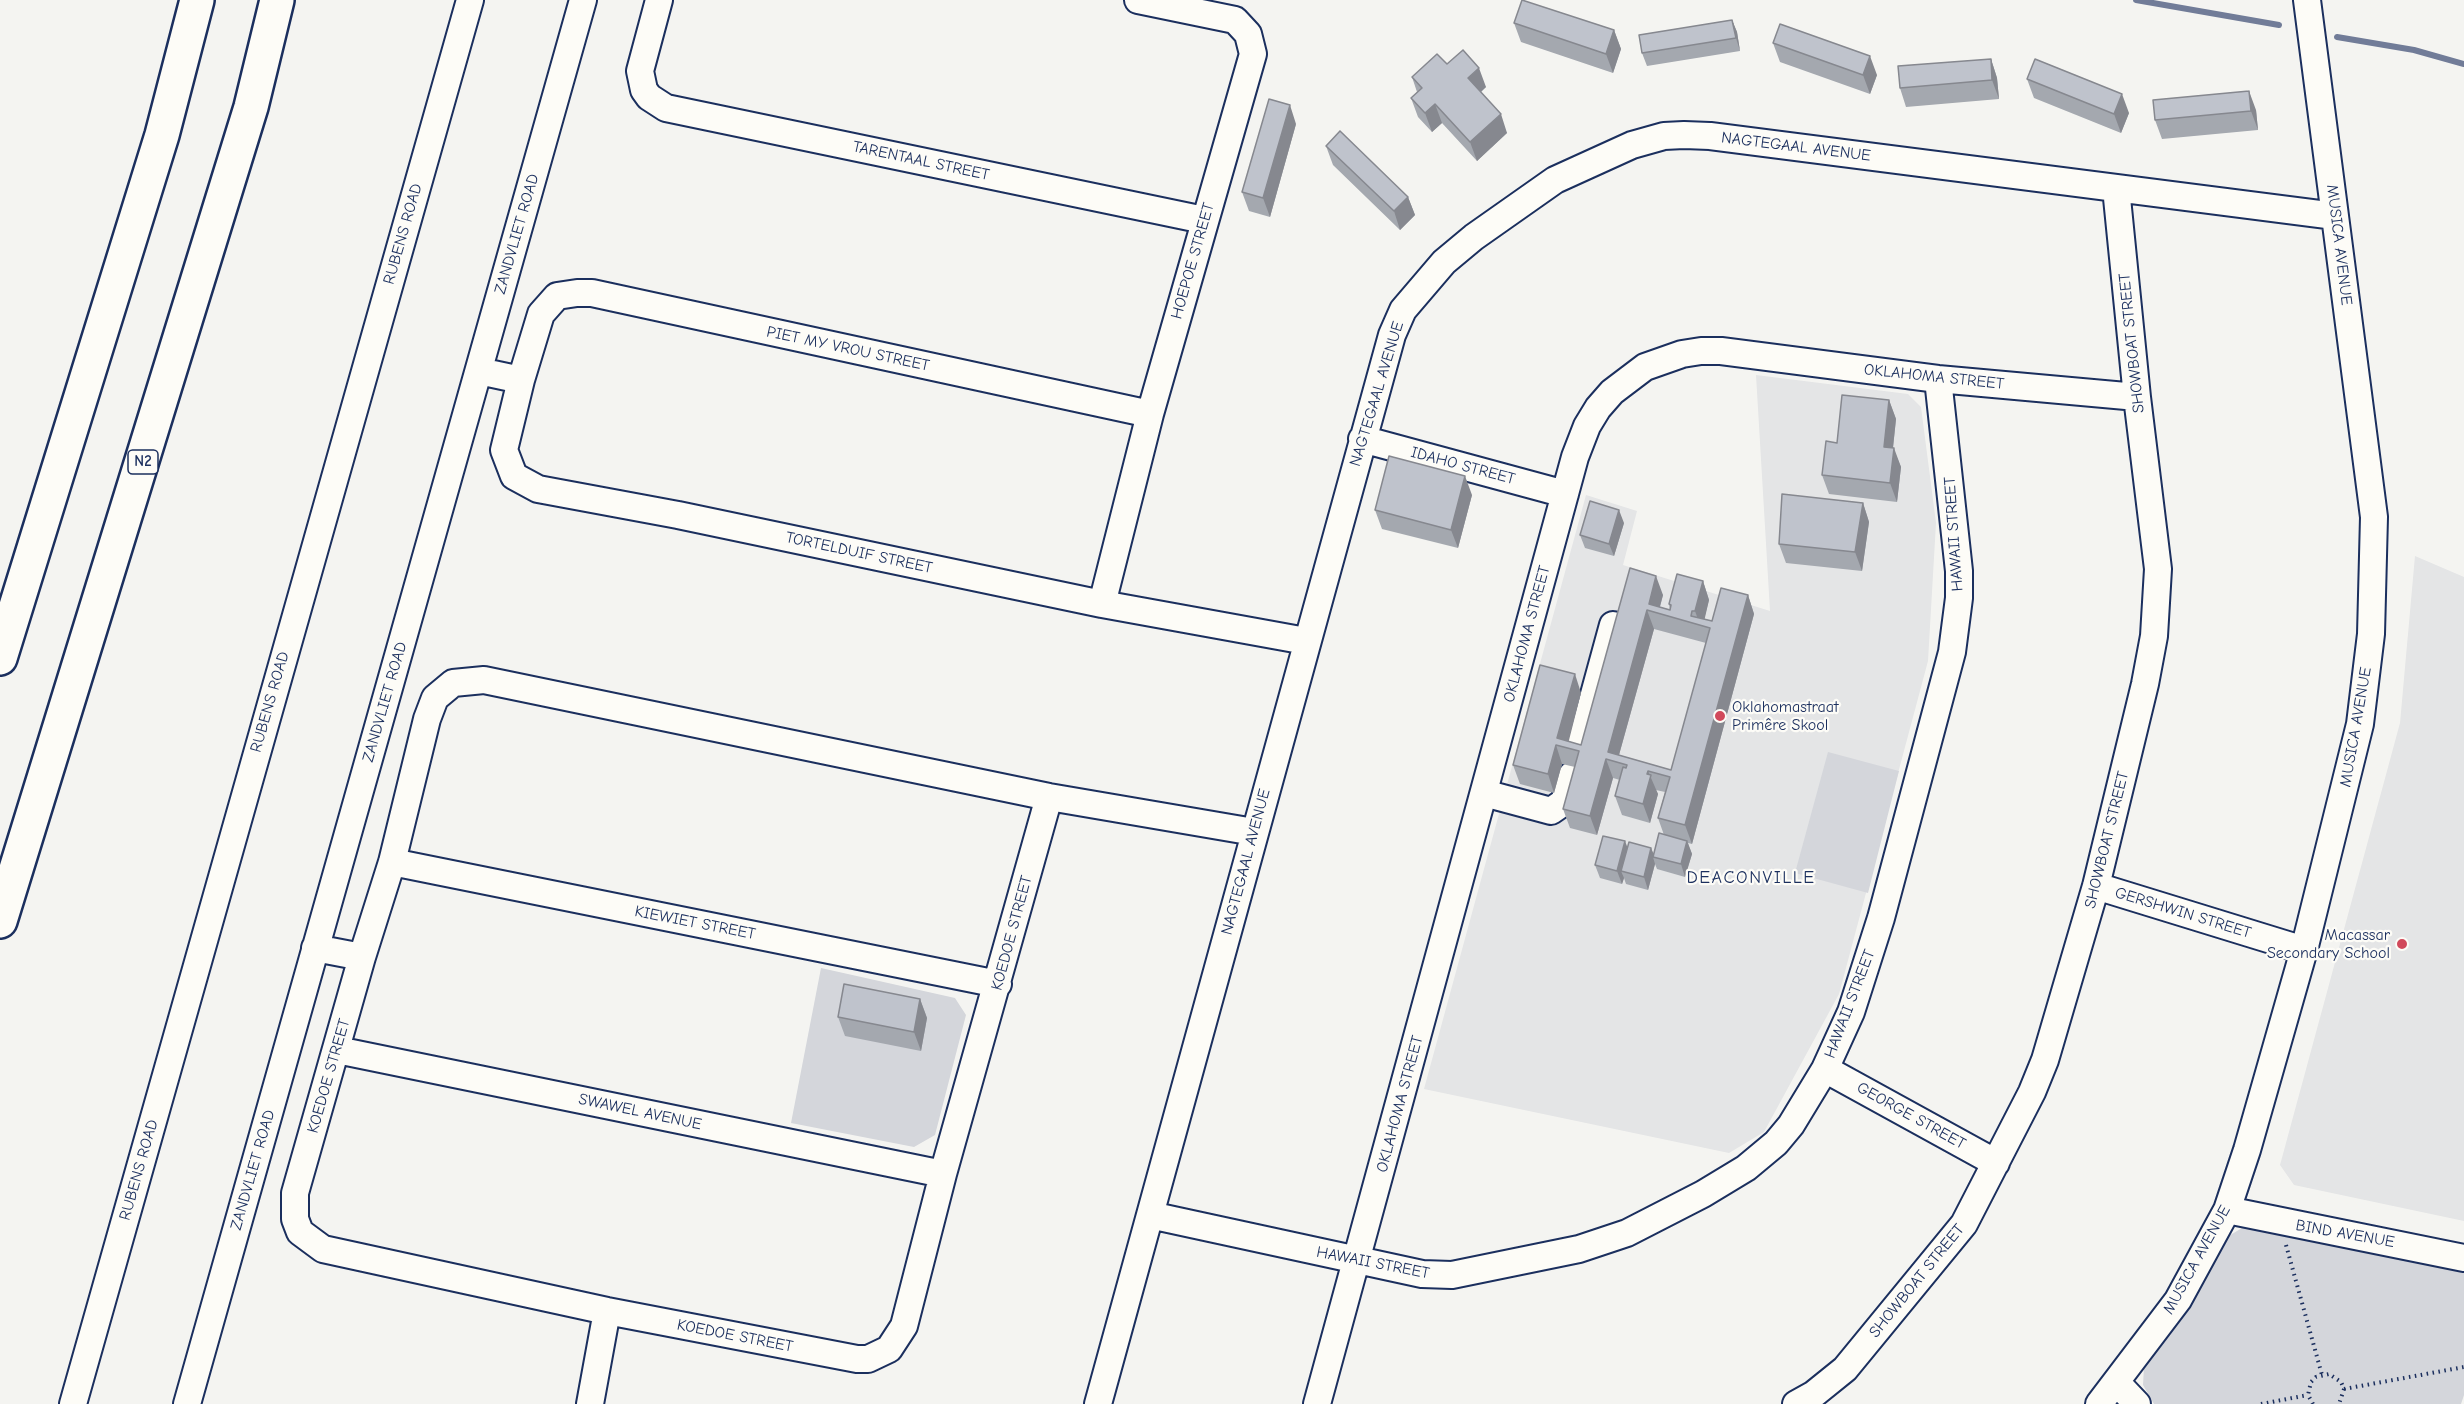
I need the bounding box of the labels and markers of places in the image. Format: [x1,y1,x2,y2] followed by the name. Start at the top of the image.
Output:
[1732,697,1839,735] place label: Oklahomastraat Primêre Skool
[1713,709,1727,723] marker: Oklahomastraat Primêre Skool
[2267,925,2390,963] place label: Macassar Secondary School
[2395,937,2409,951] marker: Macassar Secondary School

